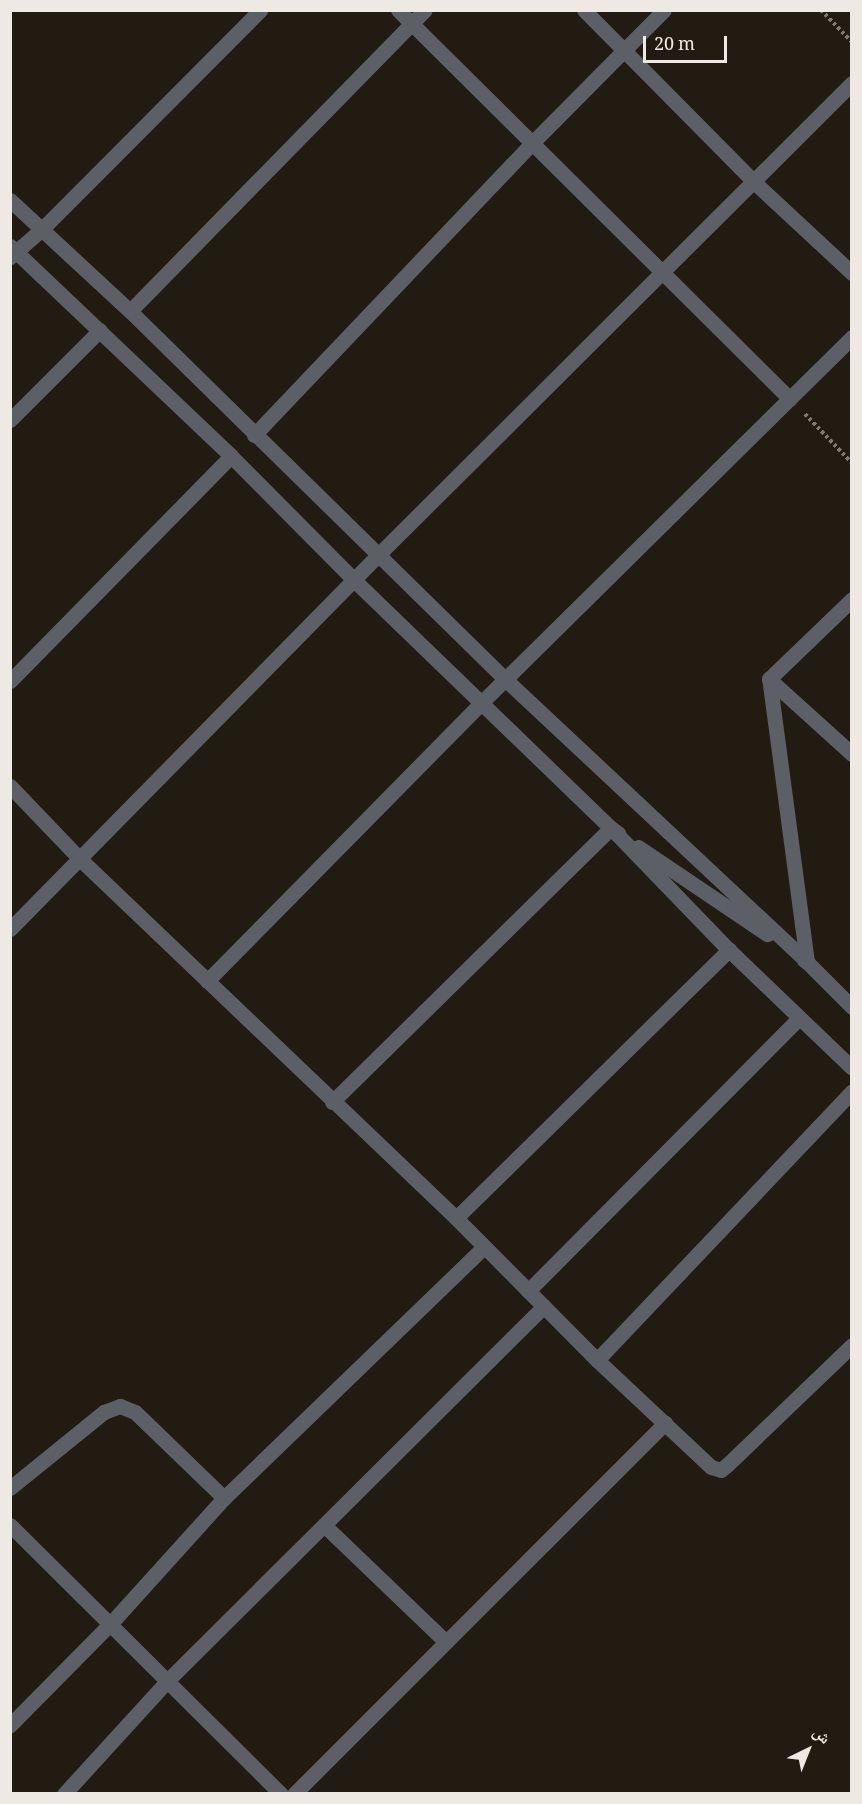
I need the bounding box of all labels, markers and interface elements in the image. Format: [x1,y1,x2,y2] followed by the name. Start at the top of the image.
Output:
[646,24,730,62] scale bar
[654,31,695,61] text: 20 m
[778,1720,838,1780] north arrow
[805,1721,836,1752] text: ش

